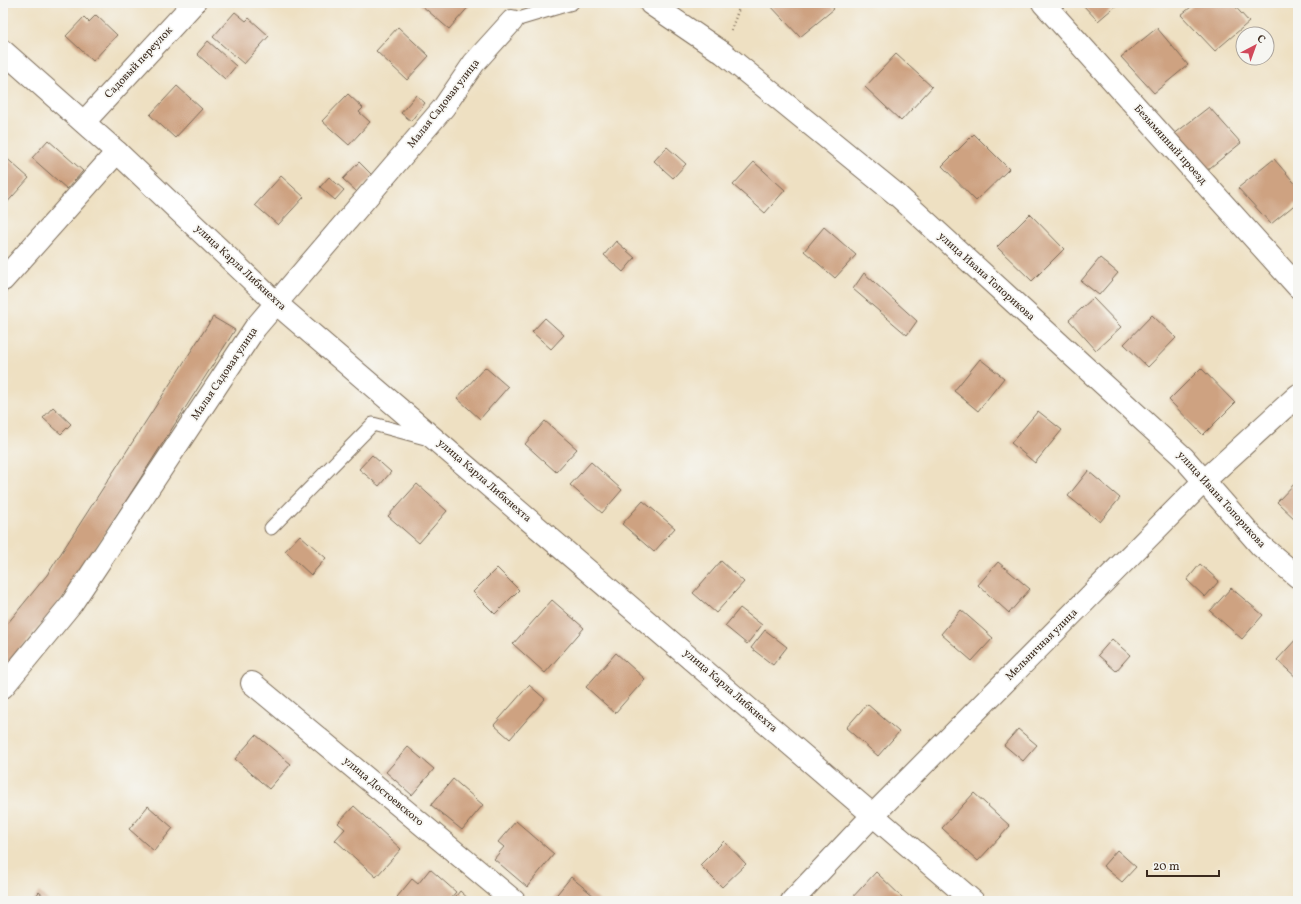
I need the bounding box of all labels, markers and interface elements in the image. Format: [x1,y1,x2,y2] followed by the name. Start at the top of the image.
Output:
[102,24,176,102] street label: Садовый переулок
[1235,26,1275,66] north arrow
[1253,32,1268,48] text: С
[404,56,484,152] street label: Малая Садовая улица
[1130,102,1210,189] street label: Безымянный проезд
[191,222,289,315] street label: улица Карла Либкнехта
[934,229,1038,325] street label: улица Ивана Топорикова
[188,324,262,423] street label: Малая Садовая улица
[434,436,535,526] street label: улица Карла Либкнехта
[1173,448,1269,552] street label: улица Ивана Топорикова
[1003,605,1082,684] street label: Мельничная улица
[680,646,781,736] street label: улица Карла Либкнехта
[340,754,427,830] street label: улица Достоевского
[1147,852,1219,878] scale bar
[1153,859,1180,875] text: 20 m

